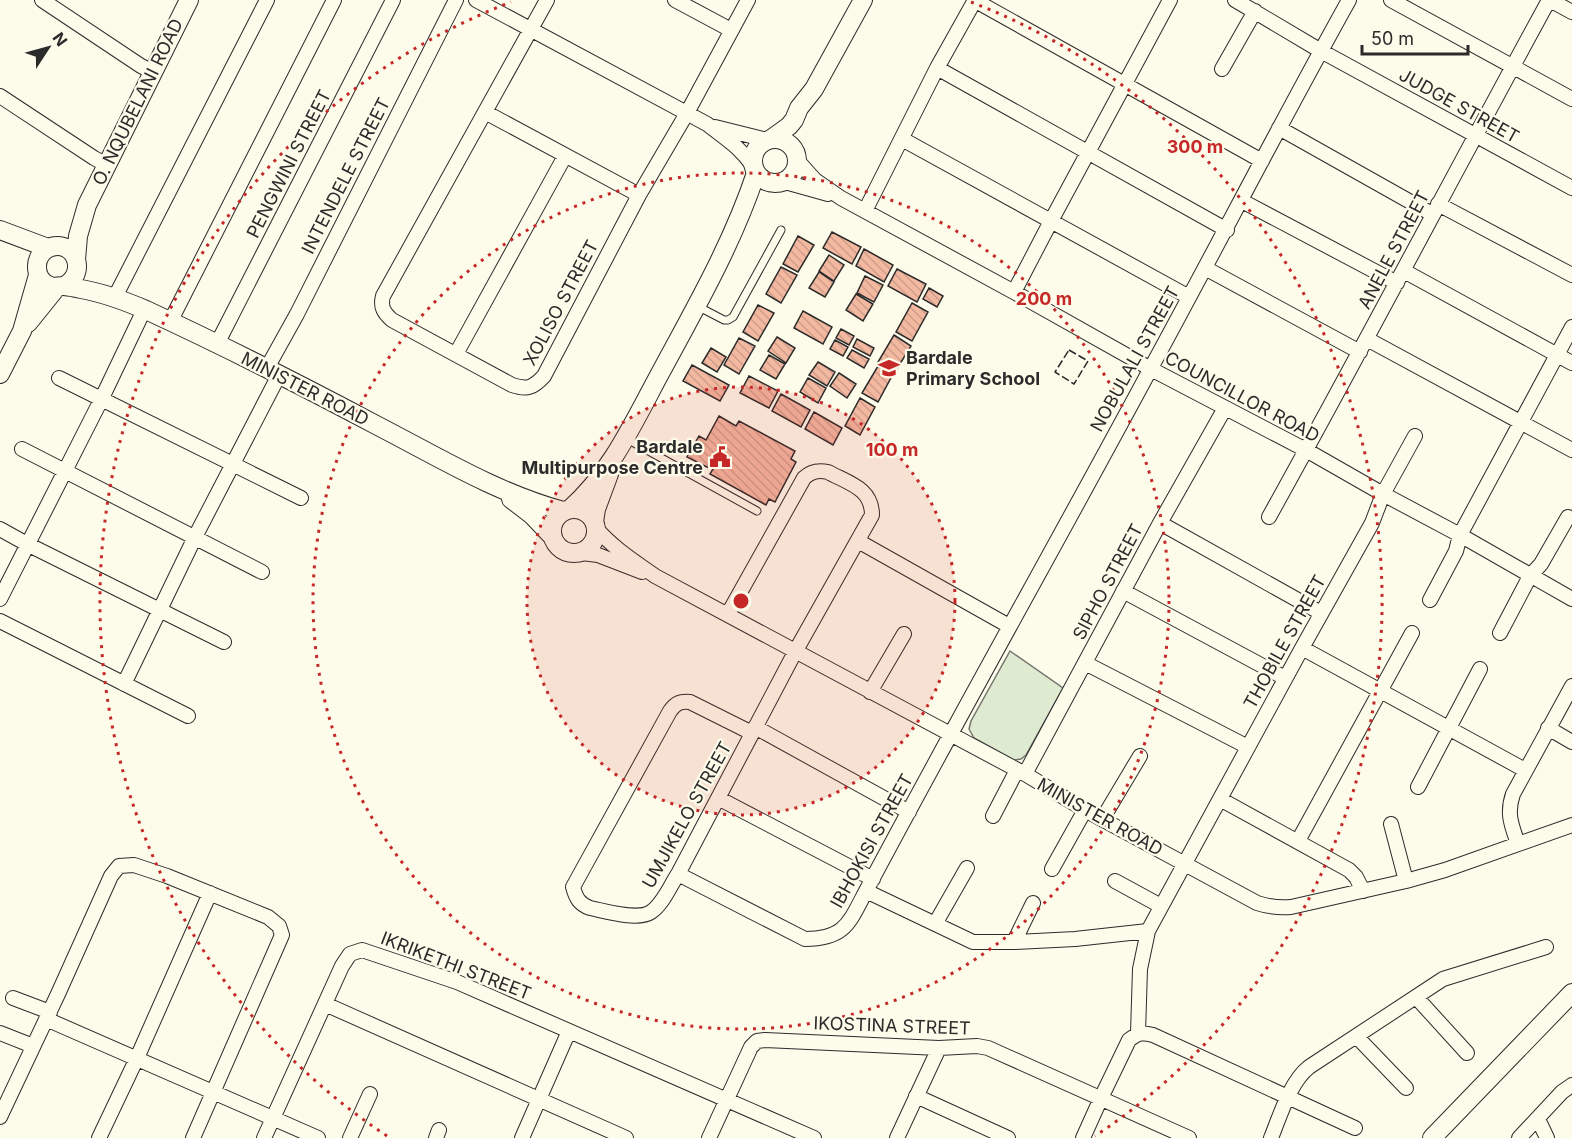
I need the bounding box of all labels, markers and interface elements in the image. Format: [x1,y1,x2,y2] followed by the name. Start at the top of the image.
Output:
[88,15,187,189] street label: O. NQUBELANI ROAD
[18,18,78,78] north arrow
[1362,18,1468,56] scale bar
[48,28,72,50] text: N
[1371,28,1414,49] text: 50 m
[1396,64,1523,147] street label: JUDGE STREET
[242,86,335,241] street label: PENGWINI STREET
[297,94,394,257] street label: INTENDELE STREET
[1167,136,1223,157] text: 300 m
[1354,187,1434,312] street label: ANELE STREET
[519,237,602,369] street label: XOLISO STREET
[1086,282,1183,435] street label: NOBULALI STREET
[1016,288,1072,309] text: 200 m
[238,347,372,430] street label: MINISTER ROAD
[906,347,1040,389] place label: Bardale Primary School
[1161,347,1323,446] street label: COUNCILLOR ROAD
[877,356,901,380] school or university icon: Bardale Primary School
[521,436,703,478] place label: Bardale Multipurpose Centre
[866,439,918,460] text: 100 m
[708,445,732,469] public building icon: Bardale Multipurpose Centre
[1068,520,1147,643] street label: SIPHO STREET
[1239,571,1330,712] street label: THOBILE STREET
[731,591,751,611] centre of rings
[638,738,736,892] street label: UMJIKELO STREET
[826,770,917,912] street label: IBHOKISI STREET
[1034,773,1167,860] street label: MINISTER ROAD
[378,927,534,1004] street label: IKRIKETHI STREET
[813,1012,971,1039] street label: IKOSTINA STREET

